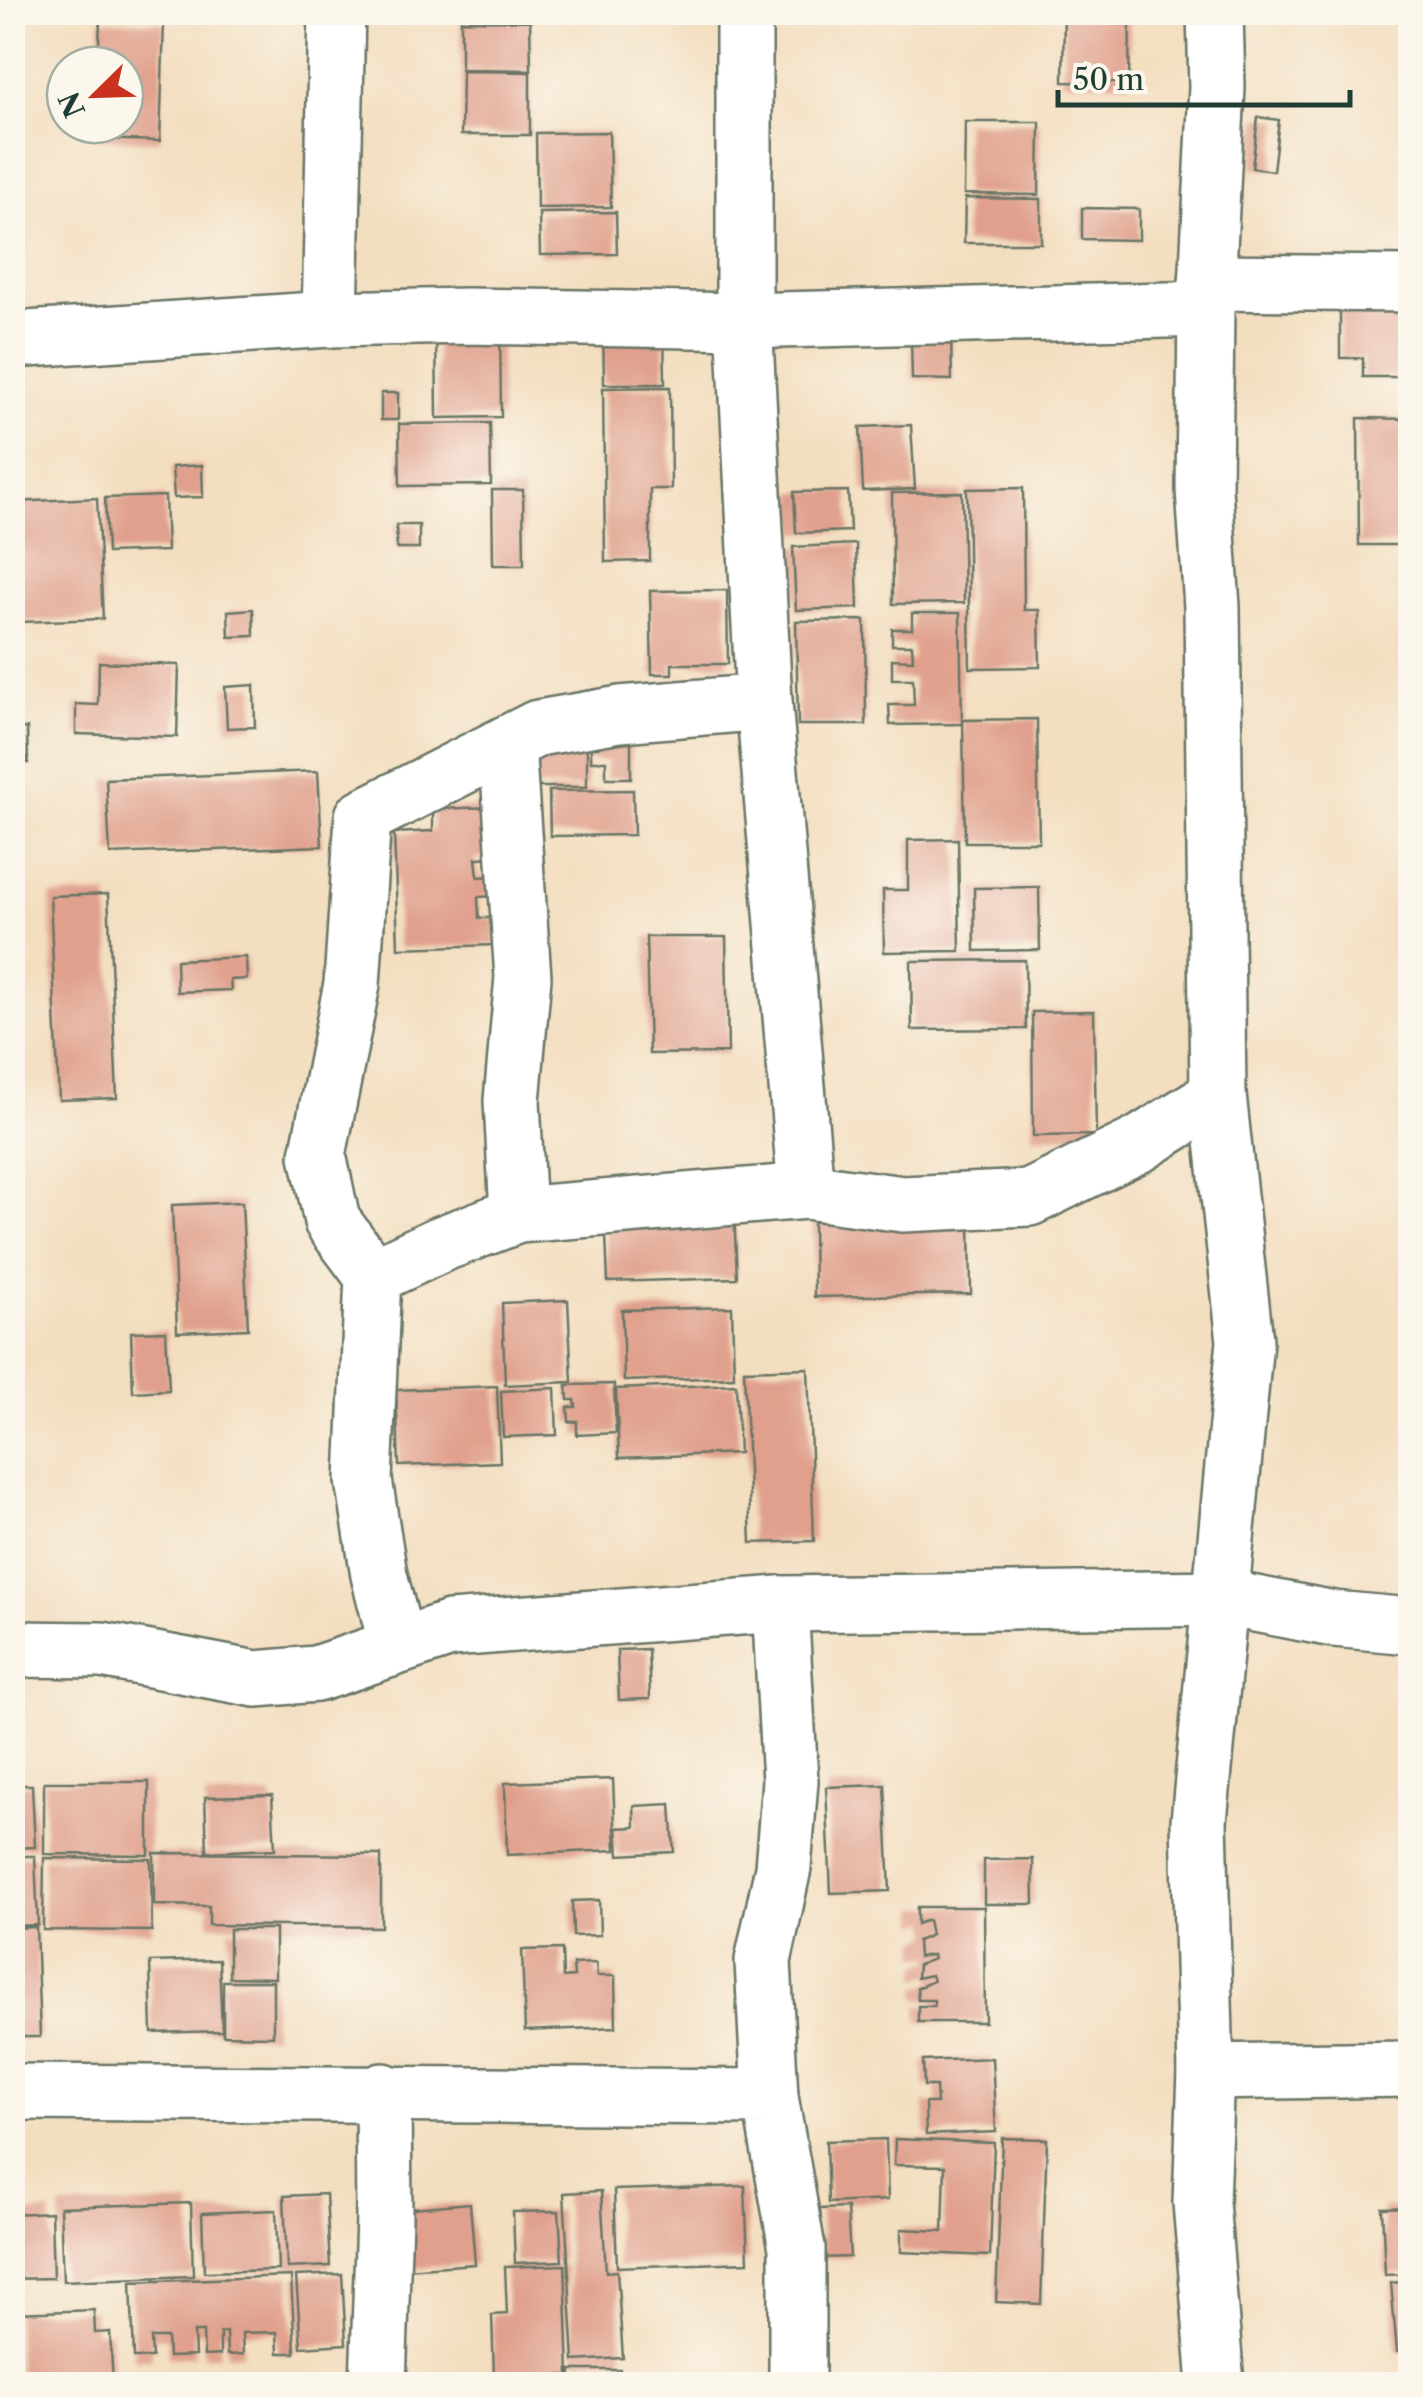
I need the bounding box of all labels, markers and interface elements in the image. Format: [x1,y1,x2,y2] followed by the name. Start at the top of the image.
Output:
[45,45,145,145] north arrow
[1058,45,1350,107] scale bar
[1073,61,1144,98] text: 50 m
[52,87,92,123] text: N

